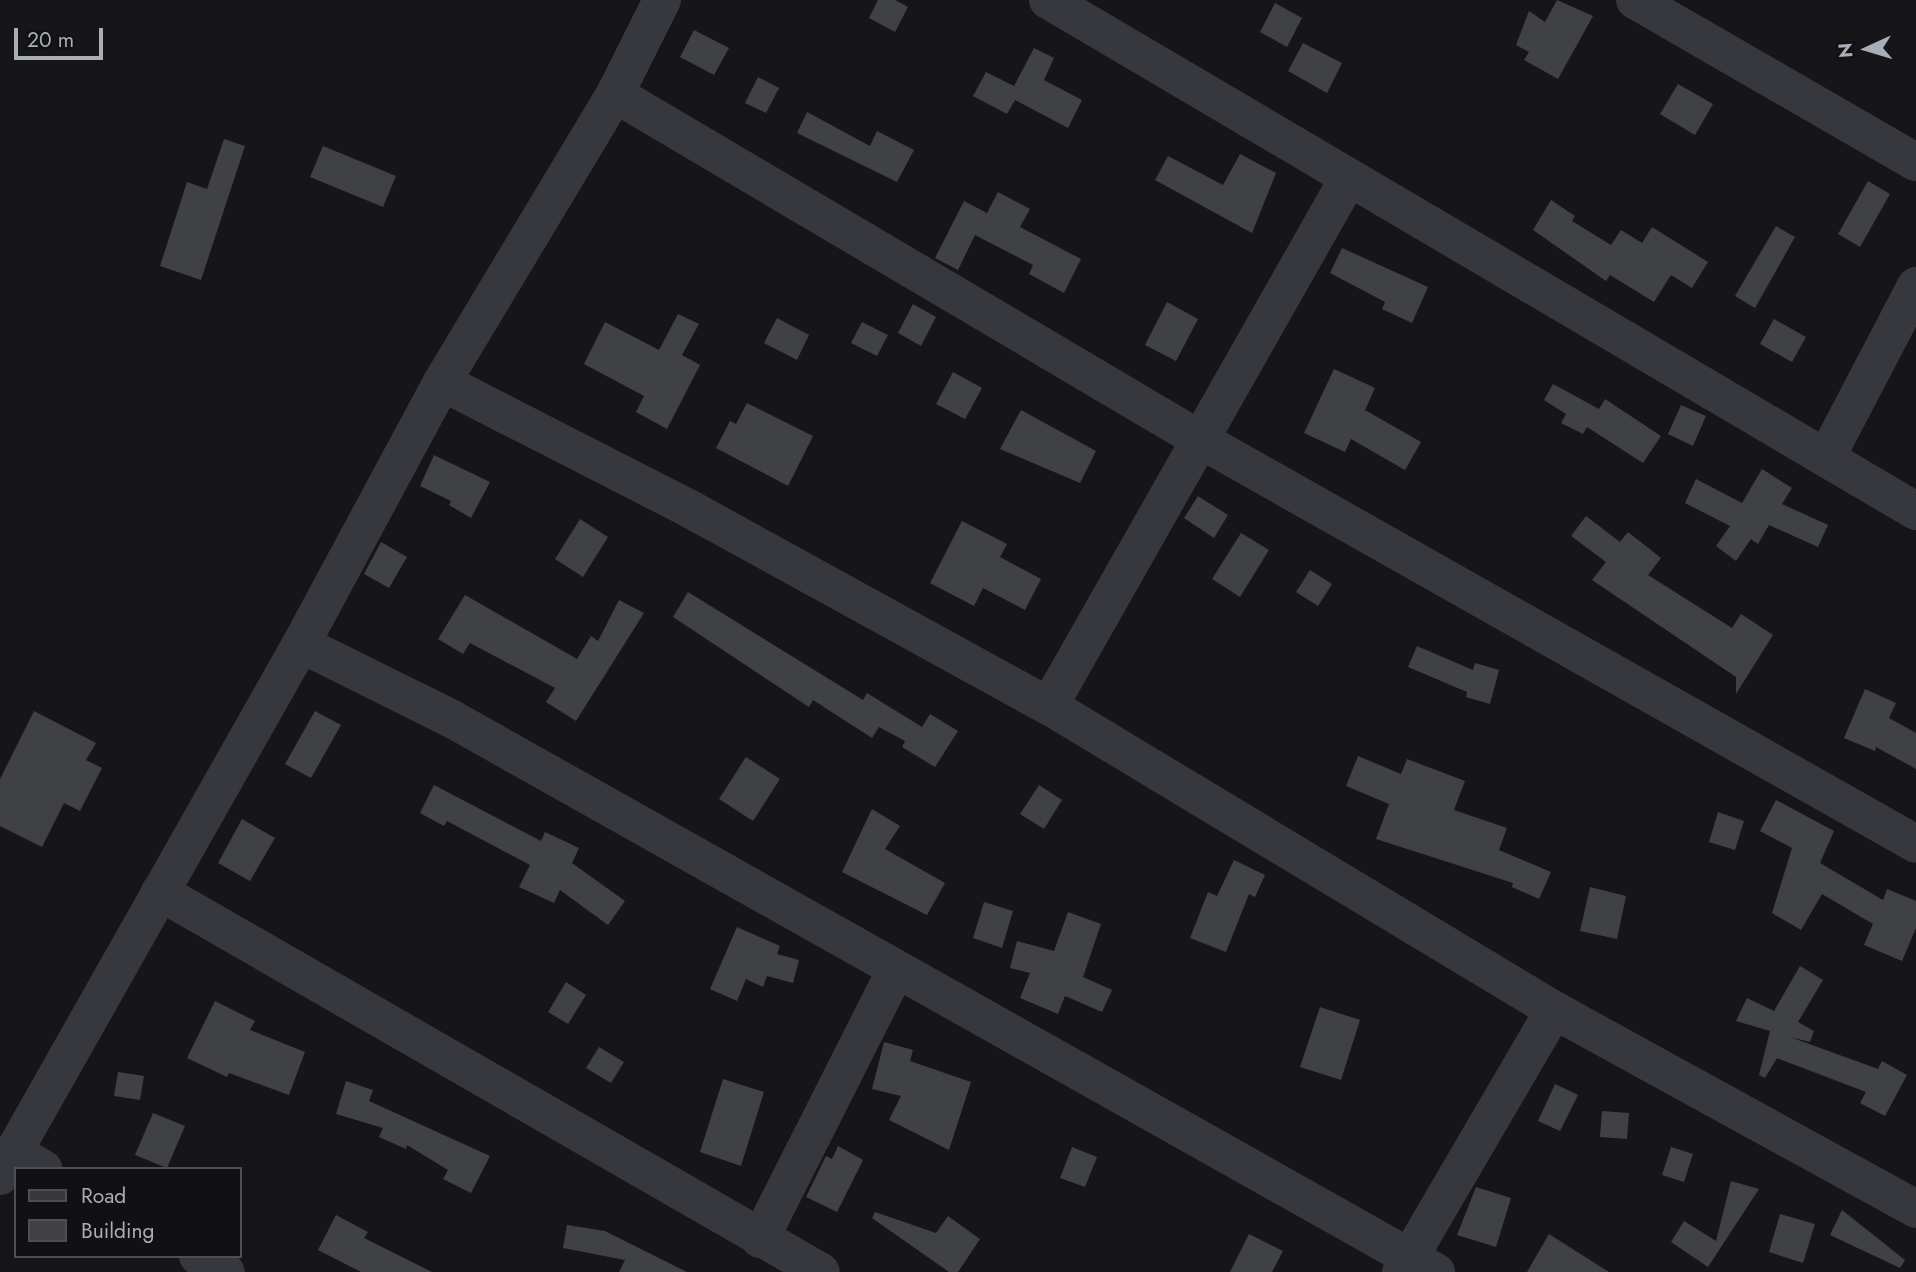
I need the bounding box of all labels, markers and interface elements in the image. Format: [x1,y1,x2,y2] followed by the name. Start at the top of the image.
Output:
[18,14,107,58] scale bar
[1832,14,1902,84] north arrow
[27,25,74,55] text: 20 m
[1832,42,1860,59] text: N
[14,1167,242,1258] legend
[81,1181,126,1211] text: Road
[81,1216,154,1246] text: Building

